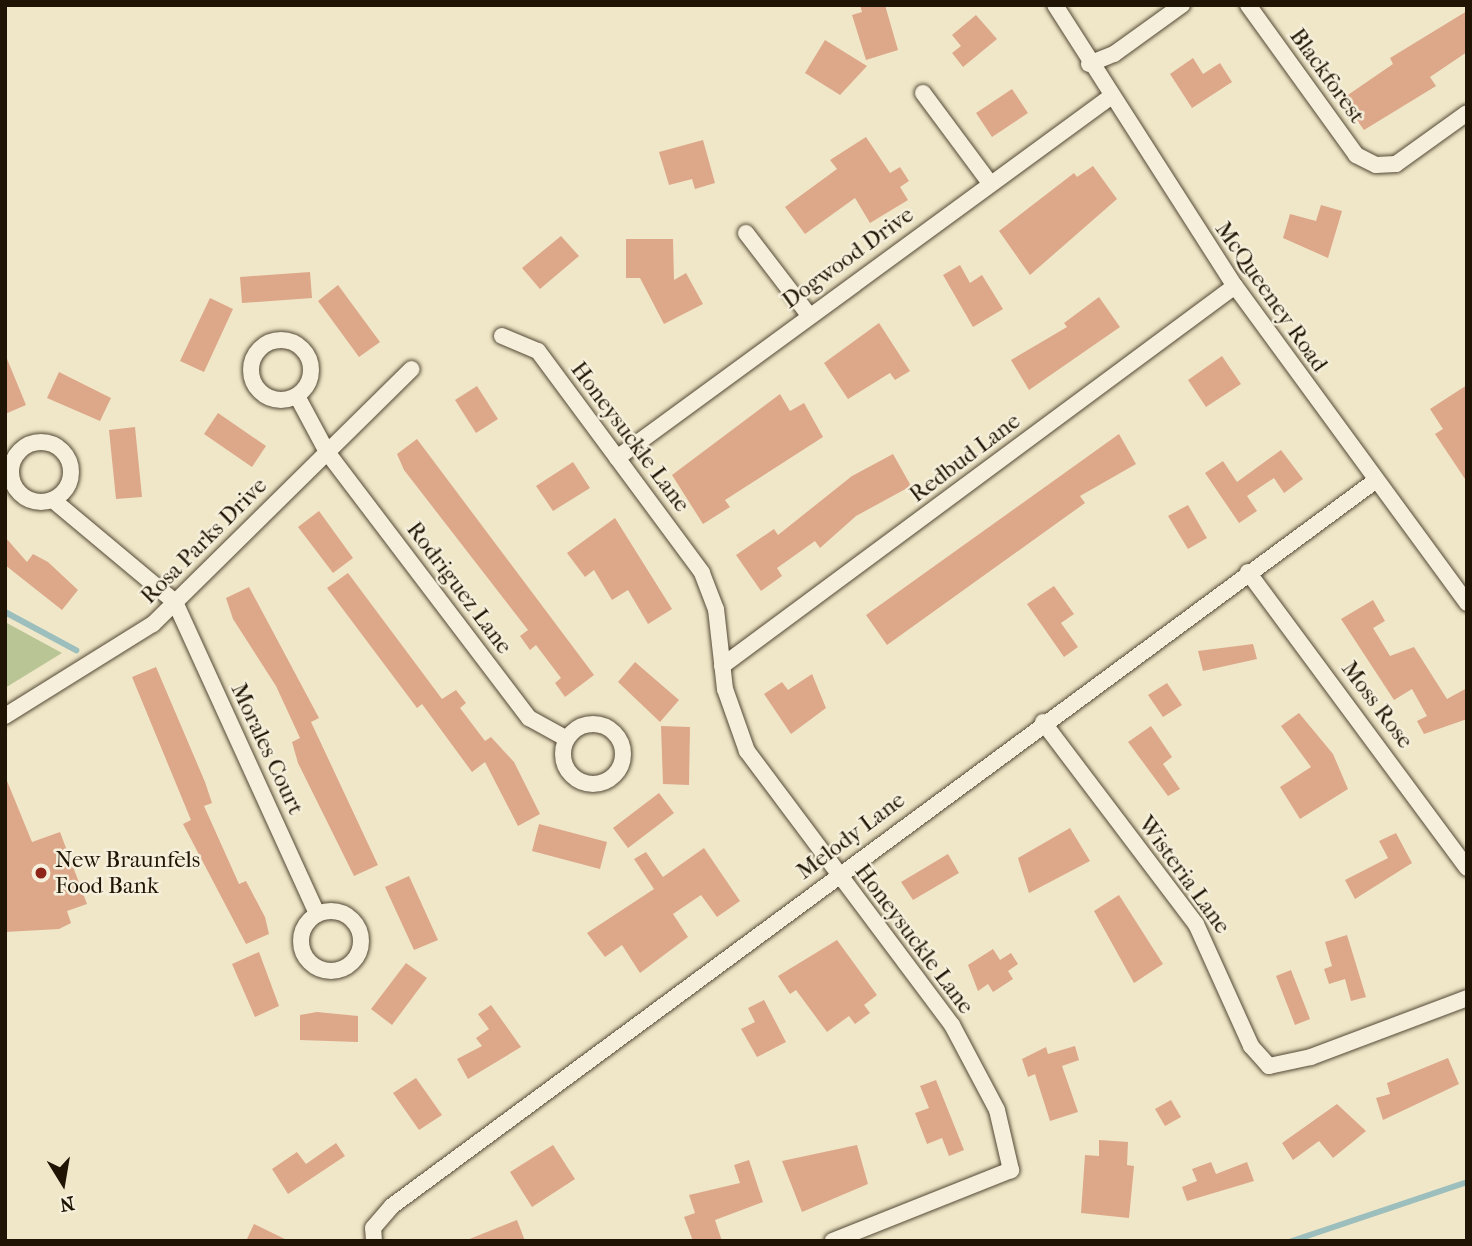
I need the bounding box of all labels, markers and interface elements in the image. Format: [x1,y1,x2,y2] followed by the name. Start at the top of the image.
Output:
[1283,23,1371,129] street label: Blackforest
[777,201,919,315] street label: Dogwood Drive
[1209,217,1333,377] street label: McQueeney Road
[565,356,695,518] street label: Honeysuckle Lane
[904,407,1026,509] street label: Redbud Lane
[135,472,273,610] street label: Rosa Parks Drive
[400,516,518,660] street label: Rodriguez Lane
[1335,656,1419,754] street label: Moss Rose
[225,679,309,819] street label: Morales Court
[791,786,911,886] street label: Melody Lane
[1132,811,1236,939] street label: Wisteria Lane
[55,846,200,900] place label: New Braunfels Food Bank
[849,858,979,1020] street label: Honeysuckle Lane
[33,865,49,881] marker: New Braunfels Food Bank
[28,1148,98,1218] north arrow
[58,1191,76,1216] text: N

